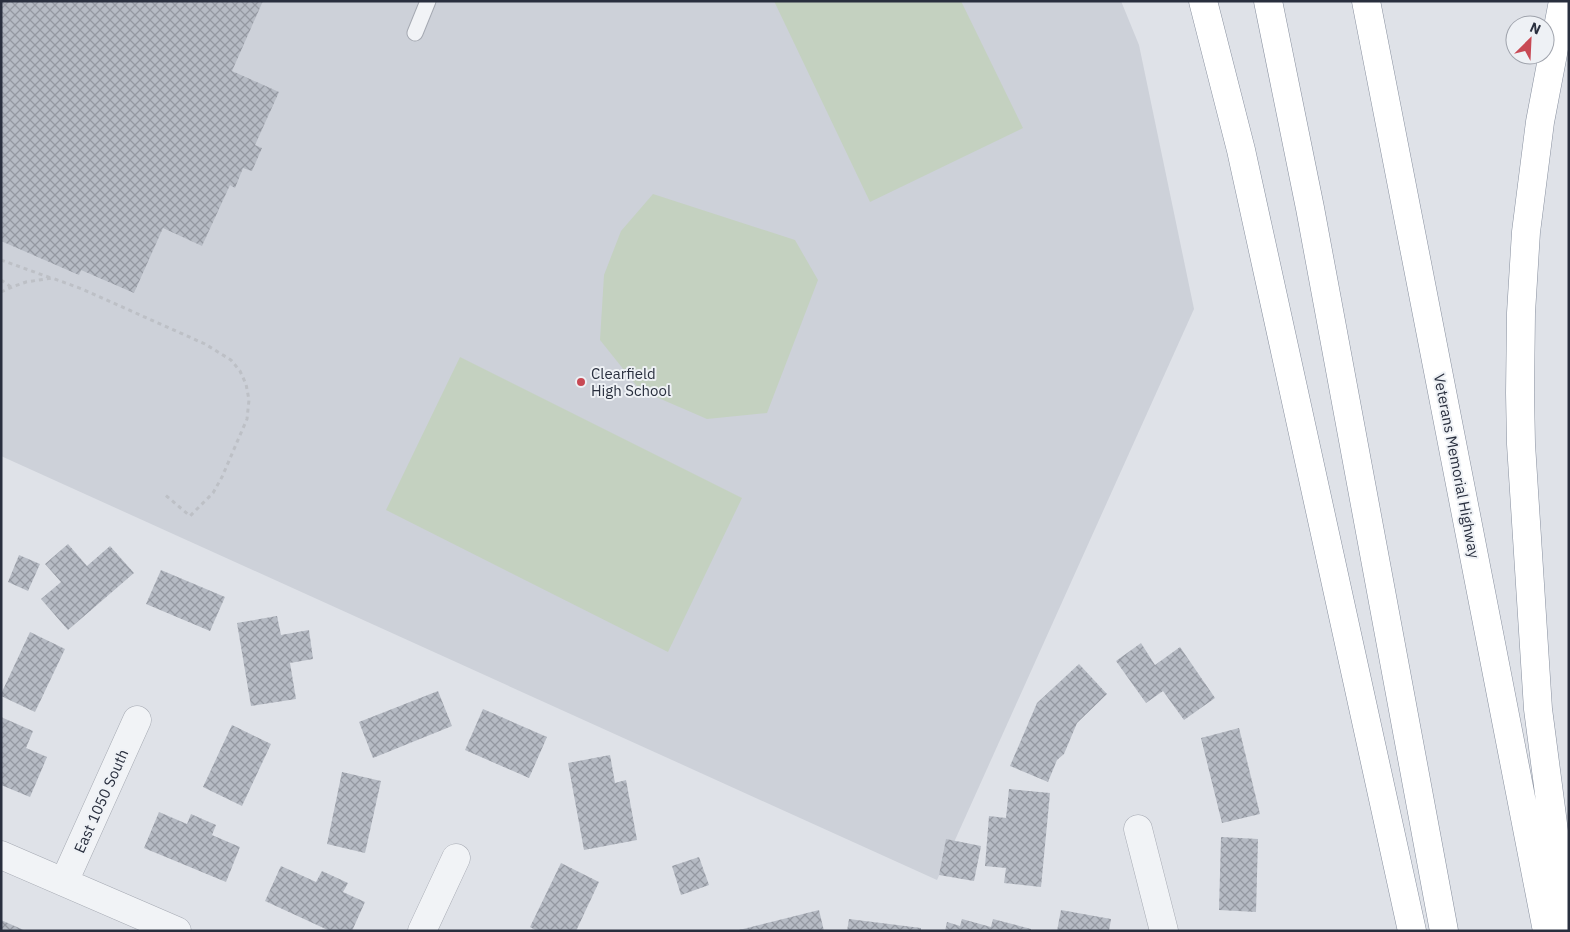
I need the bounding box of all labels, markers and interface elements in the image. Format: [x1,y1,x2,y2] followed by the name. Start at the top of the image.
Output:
[1505,15,1555,65] north arrow
[1527,18,1544,38] text: N
[591,364,671,400] place label: Clearfield High School
[1430,372,1484,560] street label: Veterans Memorial Highway
[575,376,587,388] marker: Clearfield High School
[70,746,132,856] street label: East 1050 South

